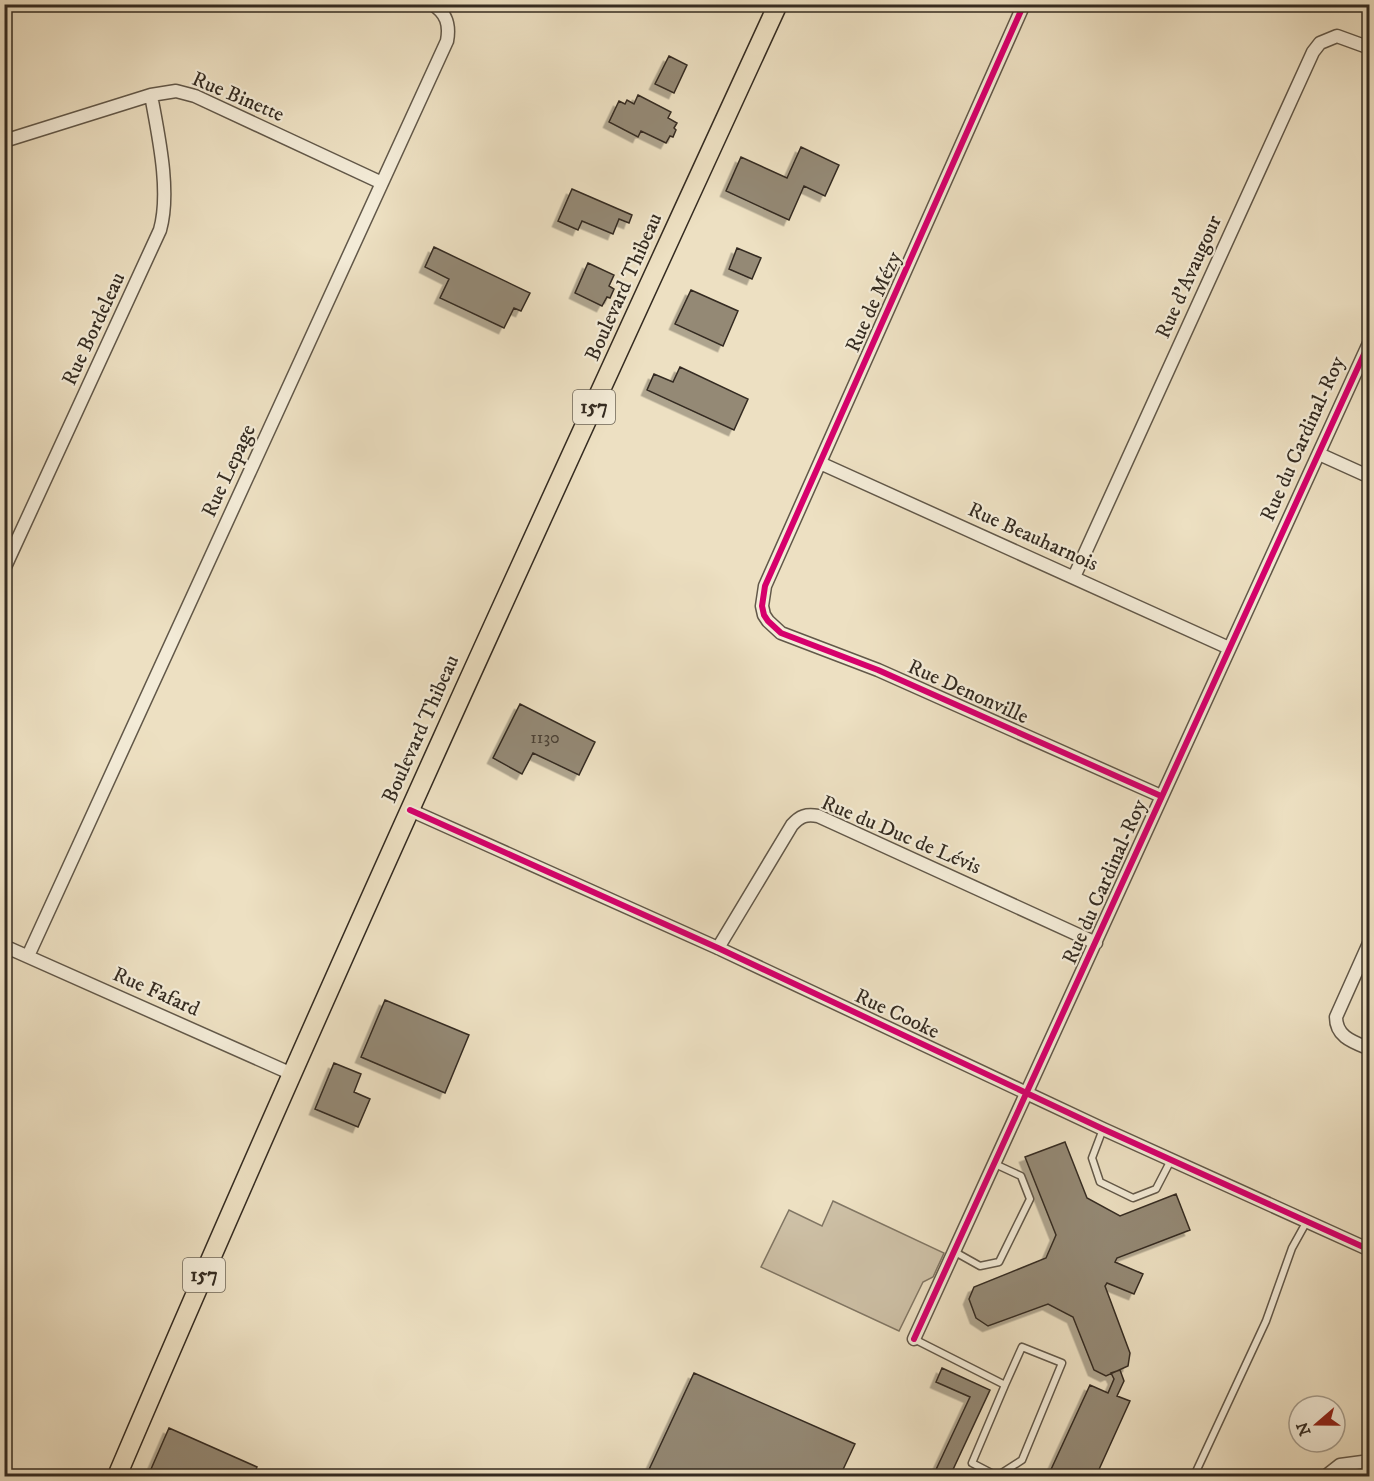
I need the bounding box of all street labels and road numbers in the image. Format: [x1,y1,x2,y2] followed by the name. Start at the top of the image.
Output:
[188,66,288,128] street label: Rue Binette
[580,209,668,365] street label: Boulevard Thibeau
[1150,211,1228,343] street label: Rue d'Avaugour
[840,247,908,356] street label: Rue de Mézy
[57,268,131,390] street label: Rue Bordeleau
[1255,352,1351,525] street label: Rue du Cardinal-Roy
[573,390,615,424] road number: 157
[196,420,262,522] street label: Rue Lepage
[964,497,1102,577] street label: Rue Beauharnois
[377,651,465,807] street label: Boulevard Thibeau
[904,654,1033,730] street label: Rue Denonville
[817,790,985,880] street label: Rue du Duc de Lévis
[1057,795,1153,968] street label: Rue du Cardinal-Roy
[109,961,204,1023] street label: Rue Fafard
[850,983,944,1045] street label: Rue Cooke
[183,1258,225,1292] road number: 157

